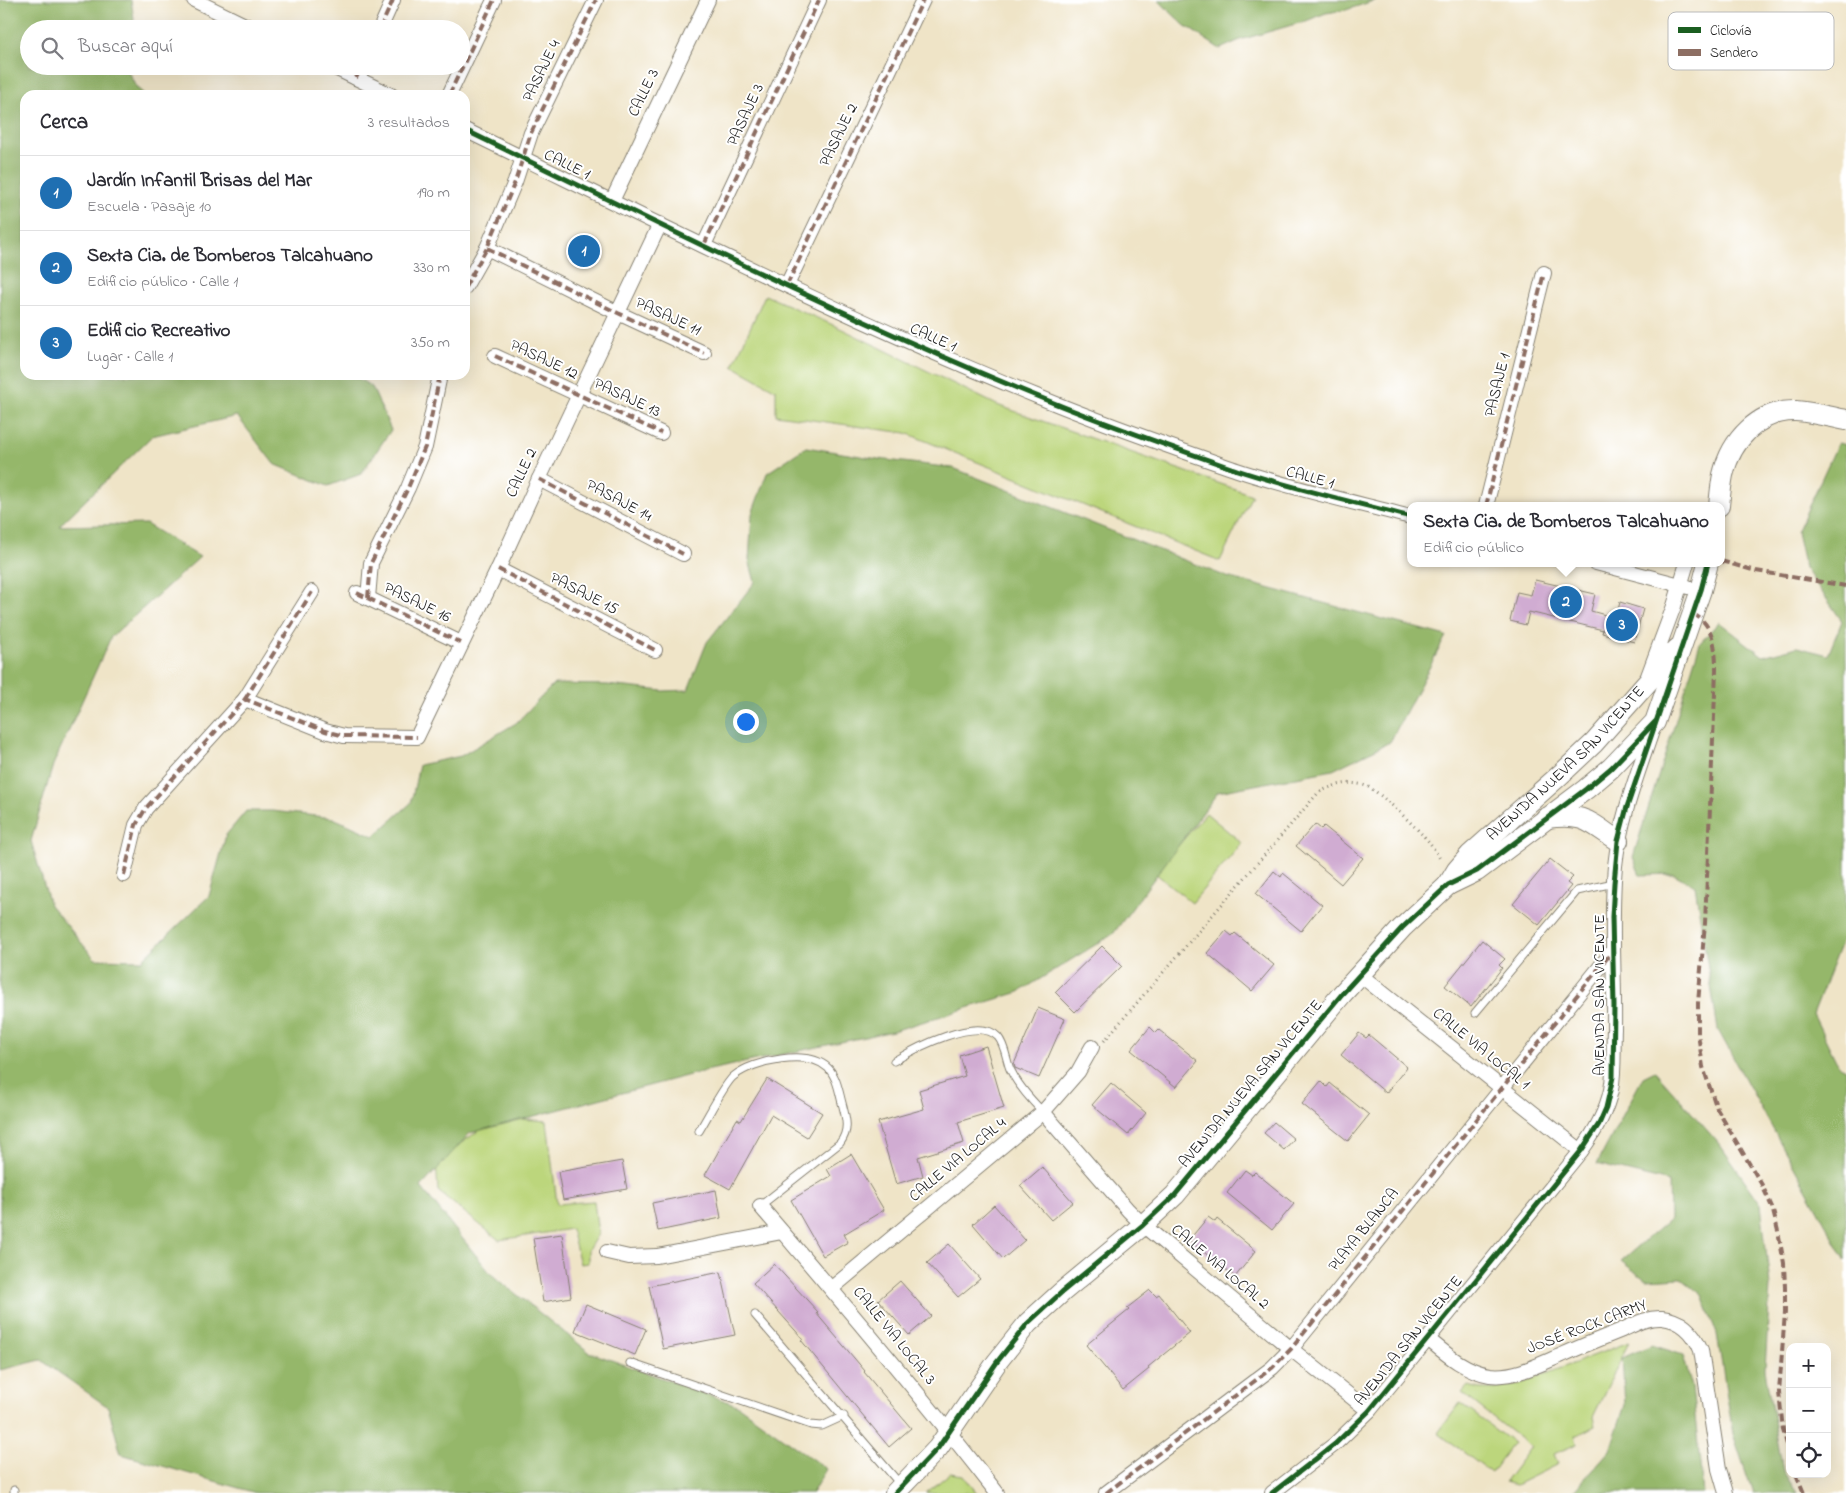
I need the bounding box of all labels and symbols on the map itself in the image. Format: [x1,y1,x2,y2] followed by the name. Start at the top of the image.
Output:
[1668,12,1834,70] legend
[1710,21,1752,42] text: Ciclovía
[517,36,568,106] street label: PASAJE 4
[1710,43,1758,64] text: Sendero
[622,65,666,121] street label: CALLE 3
[721,80,771,150] street label: PASAJE 3
[813,99,865,171] street label: PASAJE 2
[540,143,594,187] street label: CALLE 1
[568,232,600,270] pin: 1
[631,291,705,343] street label: PASAJE 11
[906,317,960,359] street label: CALLE 1
[506,334,582,386] street label: PASAJE 12
[1479,351,1517,419] street label: PASAJE 1
[590,372,664,424] street label: PASAJE 13
[500,444,544,502] street label: CALLE 2
[1283,460,1337,496] street label: CALLE 1
[582,474,657,529] street label: PASAJE 14
[546,566,622,622] street label: PASAJE 15
[379,576,455,630] street label: PASAJE 16
[1550,583,1582,621] pin: 2
[1606,606,1638,644] pin: 3
[1481,681,1651,847] street label: AVENIDA NUEVA SAN VICENTE
[733,709,759,735] your location
[1588,914,1612,1076] street label: AVENIDA SAN VICENTE
[1173,994,1329,1174] street label: AVENIDA NUEVA SAN VICENTE
[1427,1002,1535,1096] street label: CALLE VIA LOCAL 1
[904,1112,1012,1208] street label: CALLE VIA LOCAL 4
[1323,1183,1405,1277] street label: PLAYA BLANCA
[1165,1219,1275,1316] street label: CALLE VIA LOCAL 2
[1349,1271,1469,1411] street label: AVENIDA SAN VICENTE
[847,1281,941,1391] street label: CALLE VIA LOCAL 3
[1523,1293,1651,1361] street label: JOSÉ ROCK CARMY

